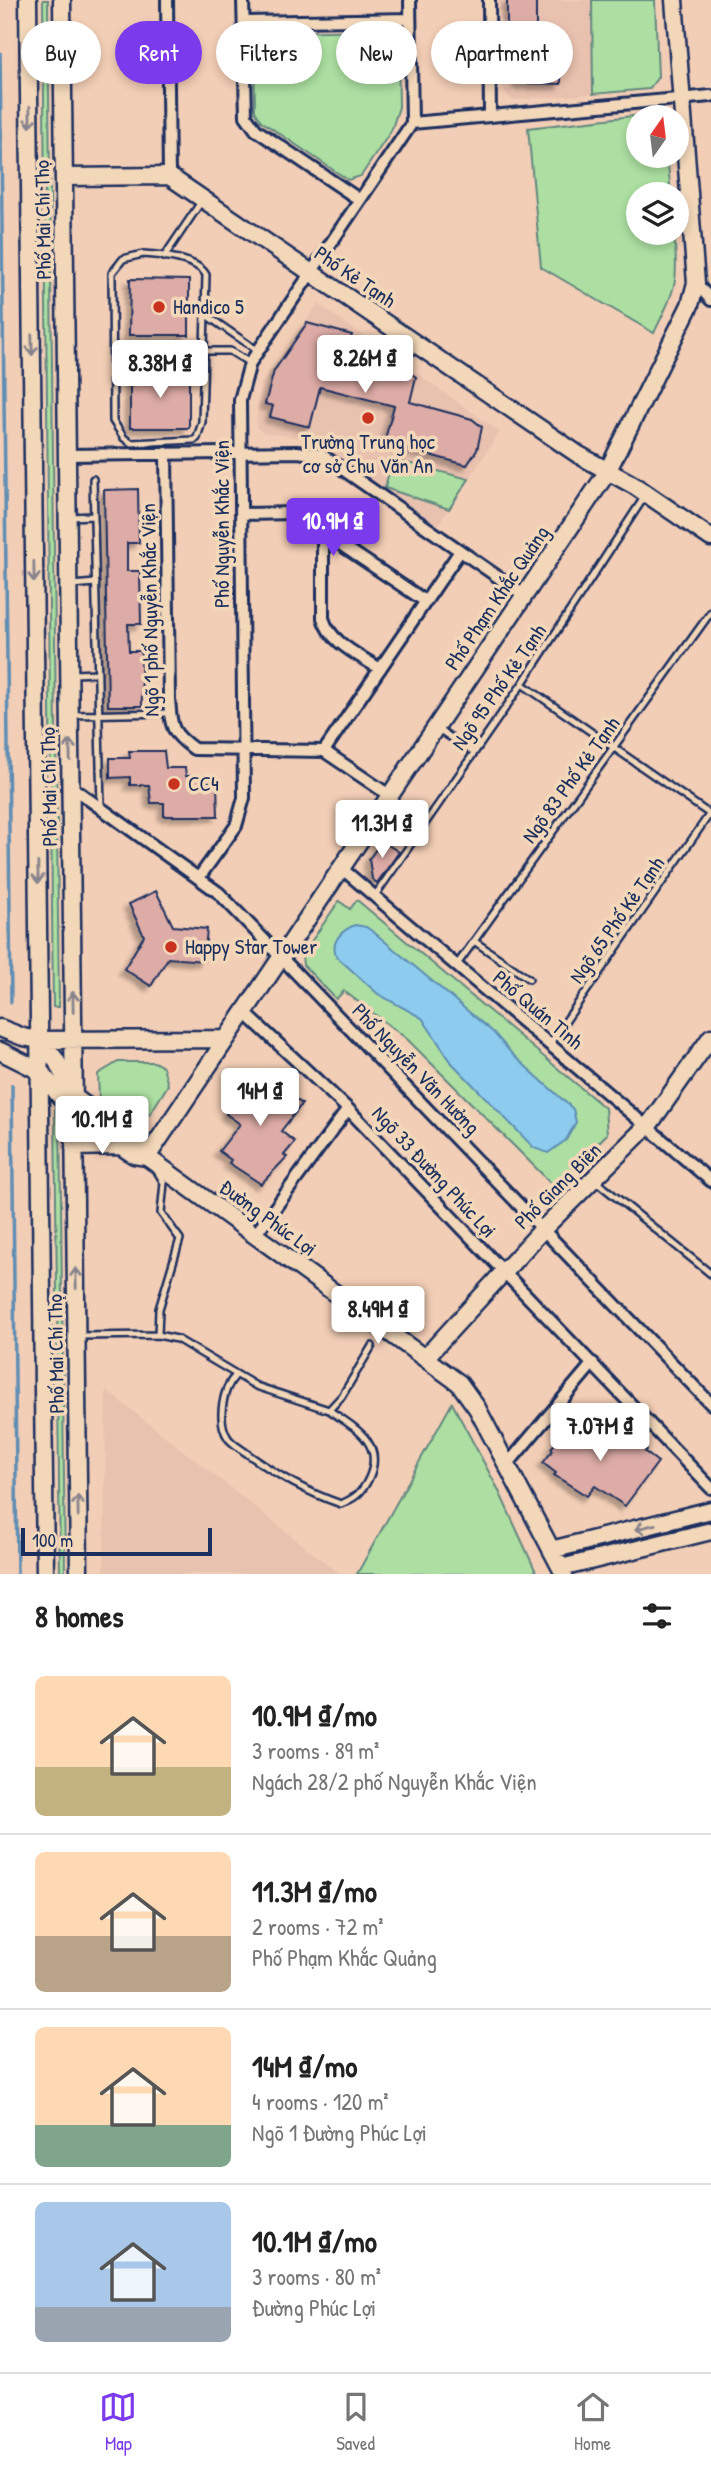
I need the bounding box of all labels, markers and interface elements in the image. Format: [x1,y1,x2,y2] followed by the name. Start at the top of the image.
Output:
[21,21,101,84] chip: Buy
[115,21,202,84] chip: Rent
[216,21,322,84] chip: Filters
[336,21,417,84] chip: New
[431,21,573,84] chip: Apartment
[23,105,36,128] one-way arrow
[626,105,690,168] north arrow
[626,105,689,245] map controls
[27,160,58,280] street label: Phố Mai Chí Thọ
[626,182,689,245] button: layers
[309,239,402,315] street label: Phố Kẻ Tạnh
[173,292,244,321] place label: Handico 5
[151,299,167,315] marker: Handico 5
[25,333,39,356] one-way arrow
[300,336,430,395] pin: 8.26M ₫
[95,340,225,400] pin: 8.38M ₫
[333,342,397,373] text: 8.26M ₫
[128,347,192,378] text: 8.38M ₫
[360,410,376,426] marker: Trường Trung học cơ sở Chu Văn An
[301,427,436,480] place label: Trường Trung học cơ sở Chu Văn An
[207,440,236,608] street label: Phố Nguyễn Khắc Viện
[268,498,398,558] pin: 10.9M ₫
[133,503,166,717] street label: Ngõ 1 phố Nguyễn Khắc Viện
[302,505,364,536] text: 10.9M ₫
[437,520,556,676] street label: Phố Phạm Khắc Quảng
[28,560,41,583] one-way arrow
[444,618,553,756] street label: Ngõ 95 Phố Kẻ Tạnh
[515,710,626,849] street label: Ngõ 83 Phố Kẻ Tạnh
[33,727,64,847] street label: Phố Mai Chí Thọ
[63,739,77,762] one-way arrow
[188,769,219,798] place label: CC4
[166,776,182,792] marker: CC4
[317,800,447,860] pin: 11.3M ₫
[351,807,413,838] text: 11.3M ₫
[562,850,671,989] street label: Ngõ 65 Phố Kẻ Tạnh
[31,861,45,884] one-way arrow
[185,932,317,961] place label: Happy Star Tower
[163,939,179,955] marker: Happy Star Tower
[487,963,590,1056] street label: Phố Quán Tình
[66,991,80,1014] one-way arrow
[346,997,487,1141] street label: Phố Nguyễn Văn Hưởng
[211,1068,309,1128] pin: 14M ₫
[237,1075,283,1106] text: 14M ₫
[37,1096,167,1156] pin: 10.1M ₫
[366,1099,503,1244] street label: Ngõ 33 Đường Phúc Lợi
[71,1103,133,1134] text: 10.1M ₫
[508,1136,608,1236] street label: Phố Giang Biên
[214,1173,323,1263] street label: Đường Phúc Lợi
[69,1267,83,1290] one-way arrow
[313,1286,443,1346] pin: 8.49M ₫
[347,1293,409,1324] text: 8.49M ₫
[40,1294,71,1414] street label: Phố Mai Chí Thọ
[535,1404,665,1463] pin: 7.07M ₫
[566,1410,634,1441] text: 7.07M ₫
[71,1495,85,1518] one-way arrow
[634,1521,657,1534] one-way arrow
[21,1525,212,1557] scale bar
[32,1527,73,1553] text: 100 m
[35,1596,123,1636] text: 8 homes
[638,1597,676,1635] icon: filters
[252,1695,377,1735] text: 10.9M ₫/mo
[91,1704,175,1788] icon: home
[252,1735,379,1766] text: 3 rooms · 89 m²
[252,1766,537,1797] text: Ngách 28/2 phố Nguyễn Khắc Viện
[252,1871,377,1911] text: 11.3M ₫/mo
[91,1880,175,1964] icon: home
[252,1911,384,1942] text: 2 rooms · 72 m²
[252,1942,437,1973] text: Phố Phạm Khắc Quảng
[252,2046,357,2086] text: 14M ₫/mo
[91,2055,175,2139] icon: home
[252,2086,389,2117] text: 4 rooms · 120 m²
[252,2117,427,2148] text: Ngõ 1 Đường Phúc Lợi
[252,2221,377,2261] text: 10.1M ₫/mo
[91,2230,175,2314] icon: home
[252,2261,381,2292] text: 3 rooms · 80 m²
[252,2292,376,2323] text: Đường Phúc Lợi
[99,2388,137,2456] tab: Map
[336,2388,375,2456] tab: Saved
[574,2388,612,2456] tab: Home

